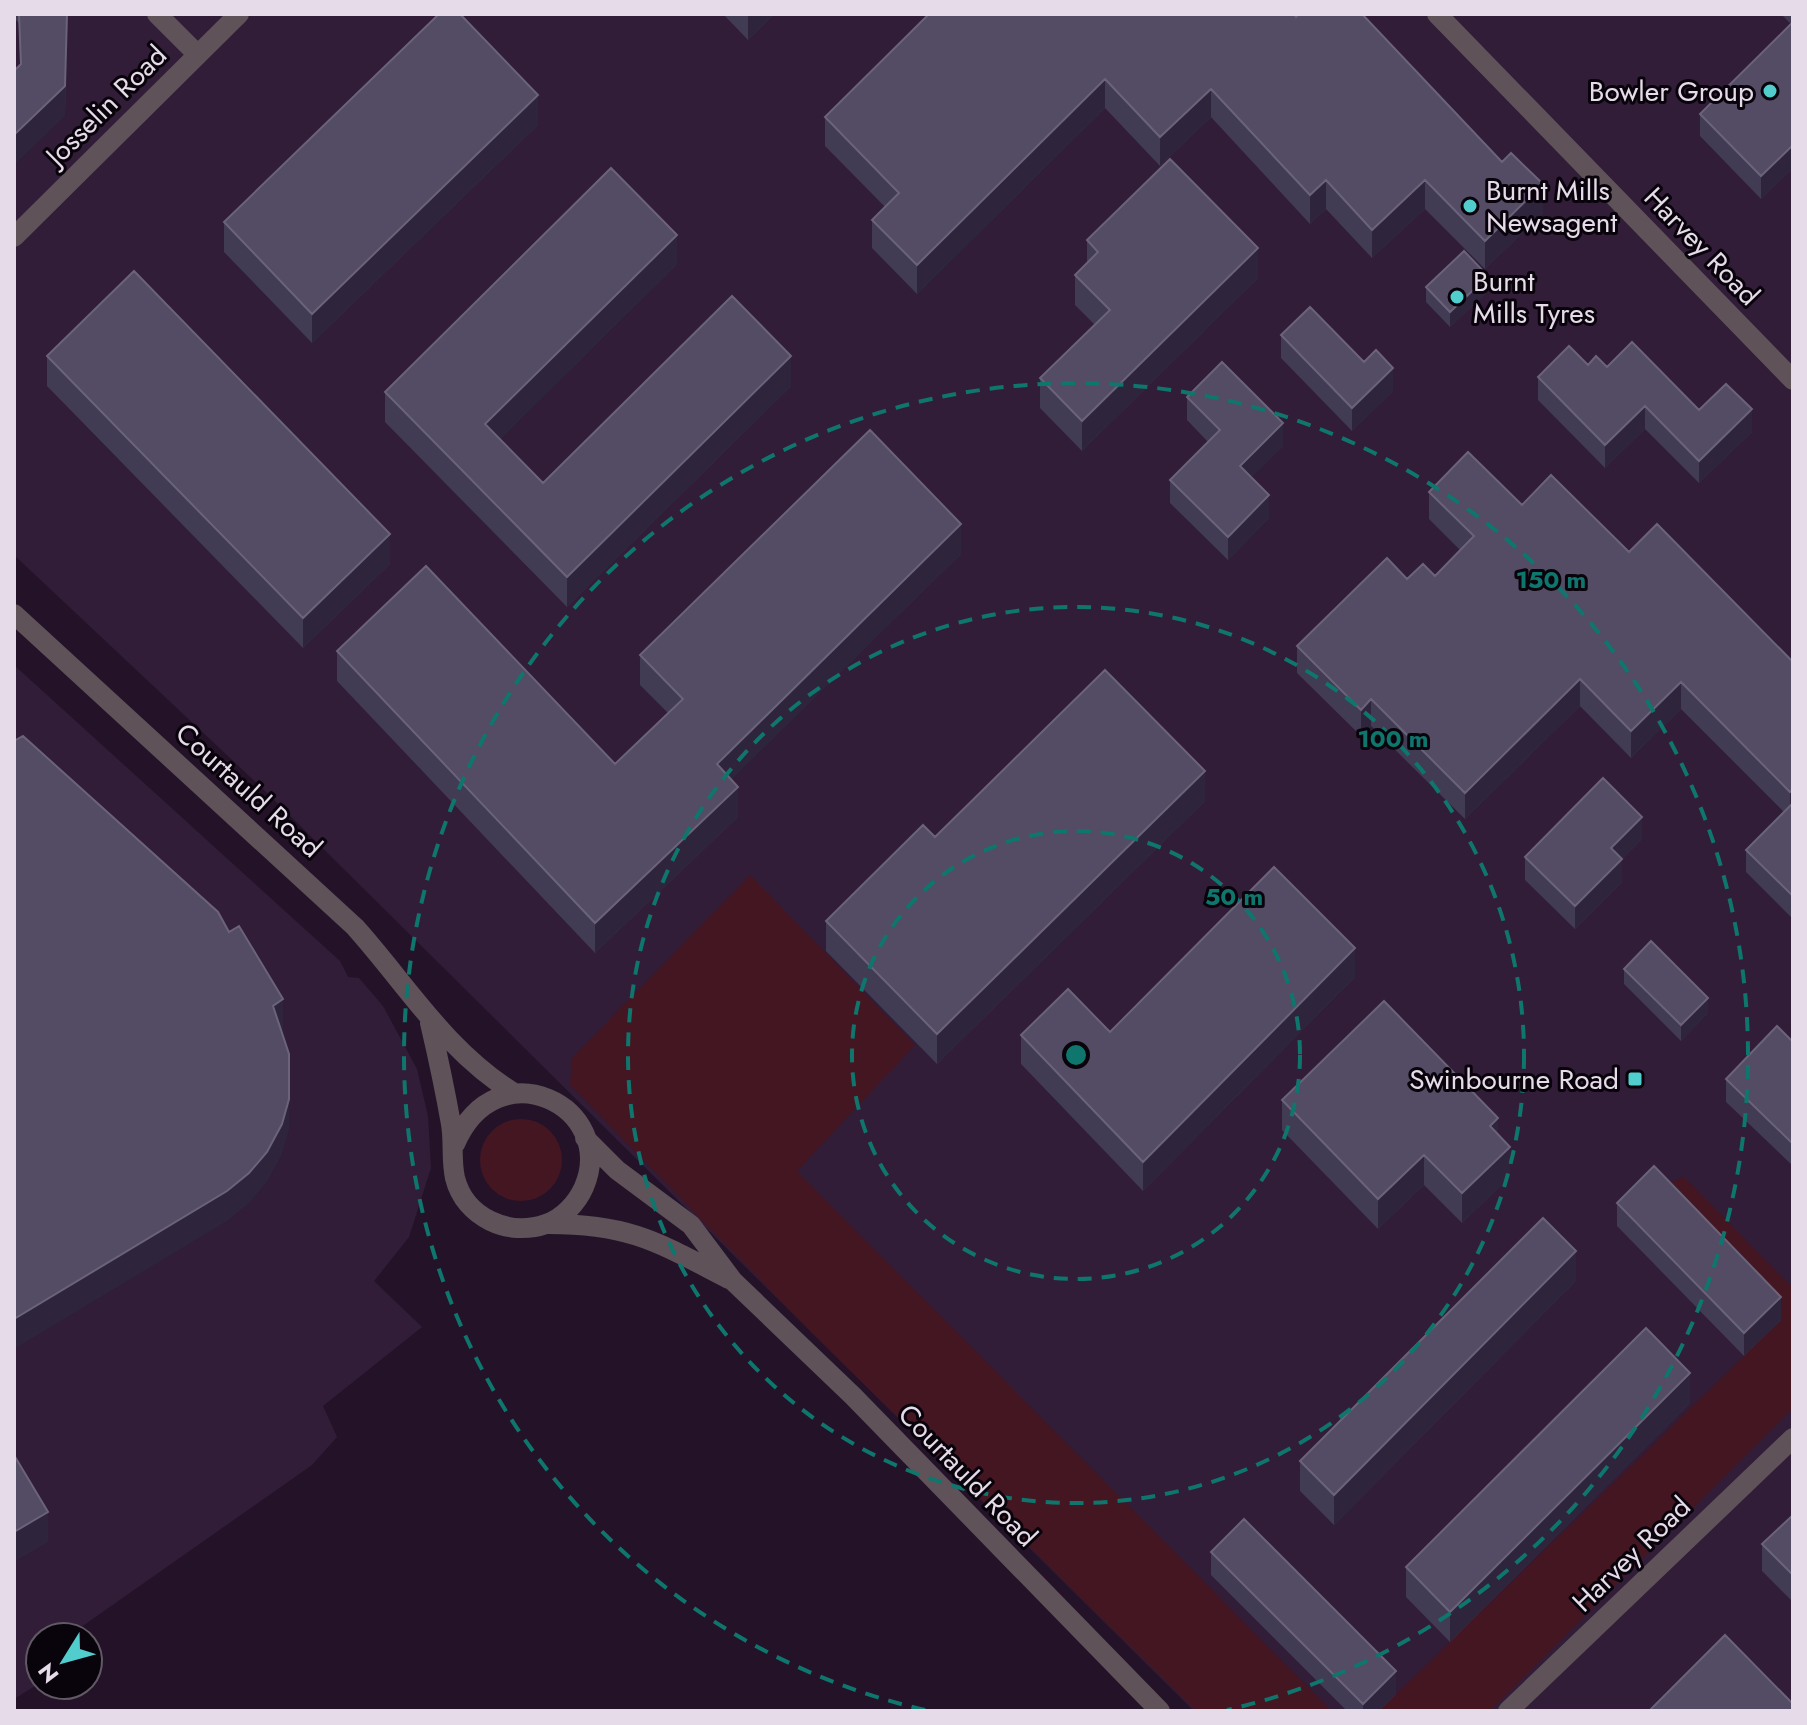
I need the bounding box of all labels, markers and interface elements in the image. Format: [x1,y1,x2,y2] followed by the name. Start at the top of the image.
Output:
[34,36,176,178] street label: Josselin Road
[1589,71,1754,112] place label: Bowler Group
[1761,82,1779,100] marker: Bowler Group
[1486,170,1618,243] place label: Burnt Mills Newsagent
[1634,178,1769,315] street label: Harvey Road
[1461,197,1479,215] marker: Burnt Mills Newsagent
[1473,261,1595,334] place label: Burnt Mills Tyres
[1448,288,1466,306] marker: Burnt Mills Tyres
[1516,562,1586,597] text: 150 m
[166,713,331,867] street label: Courtauld Road
[1358,721,1428,756] text: 100 m
[1205,879,1263,914] text: 50 m
[1062,1041,1090,1069] centre of rings
[1409,1059,1619,1100] place label: Swinbourne Road
[1626,1070,1644,1088] marker: Swinbourne Road
[889,1395,1047,1556] street label: Courtauld Road
[1563,1487,1700,1622] street label: Harvey Road
[24,1621,104,1701] north arrow
[30,1656,66,1690] text: N

